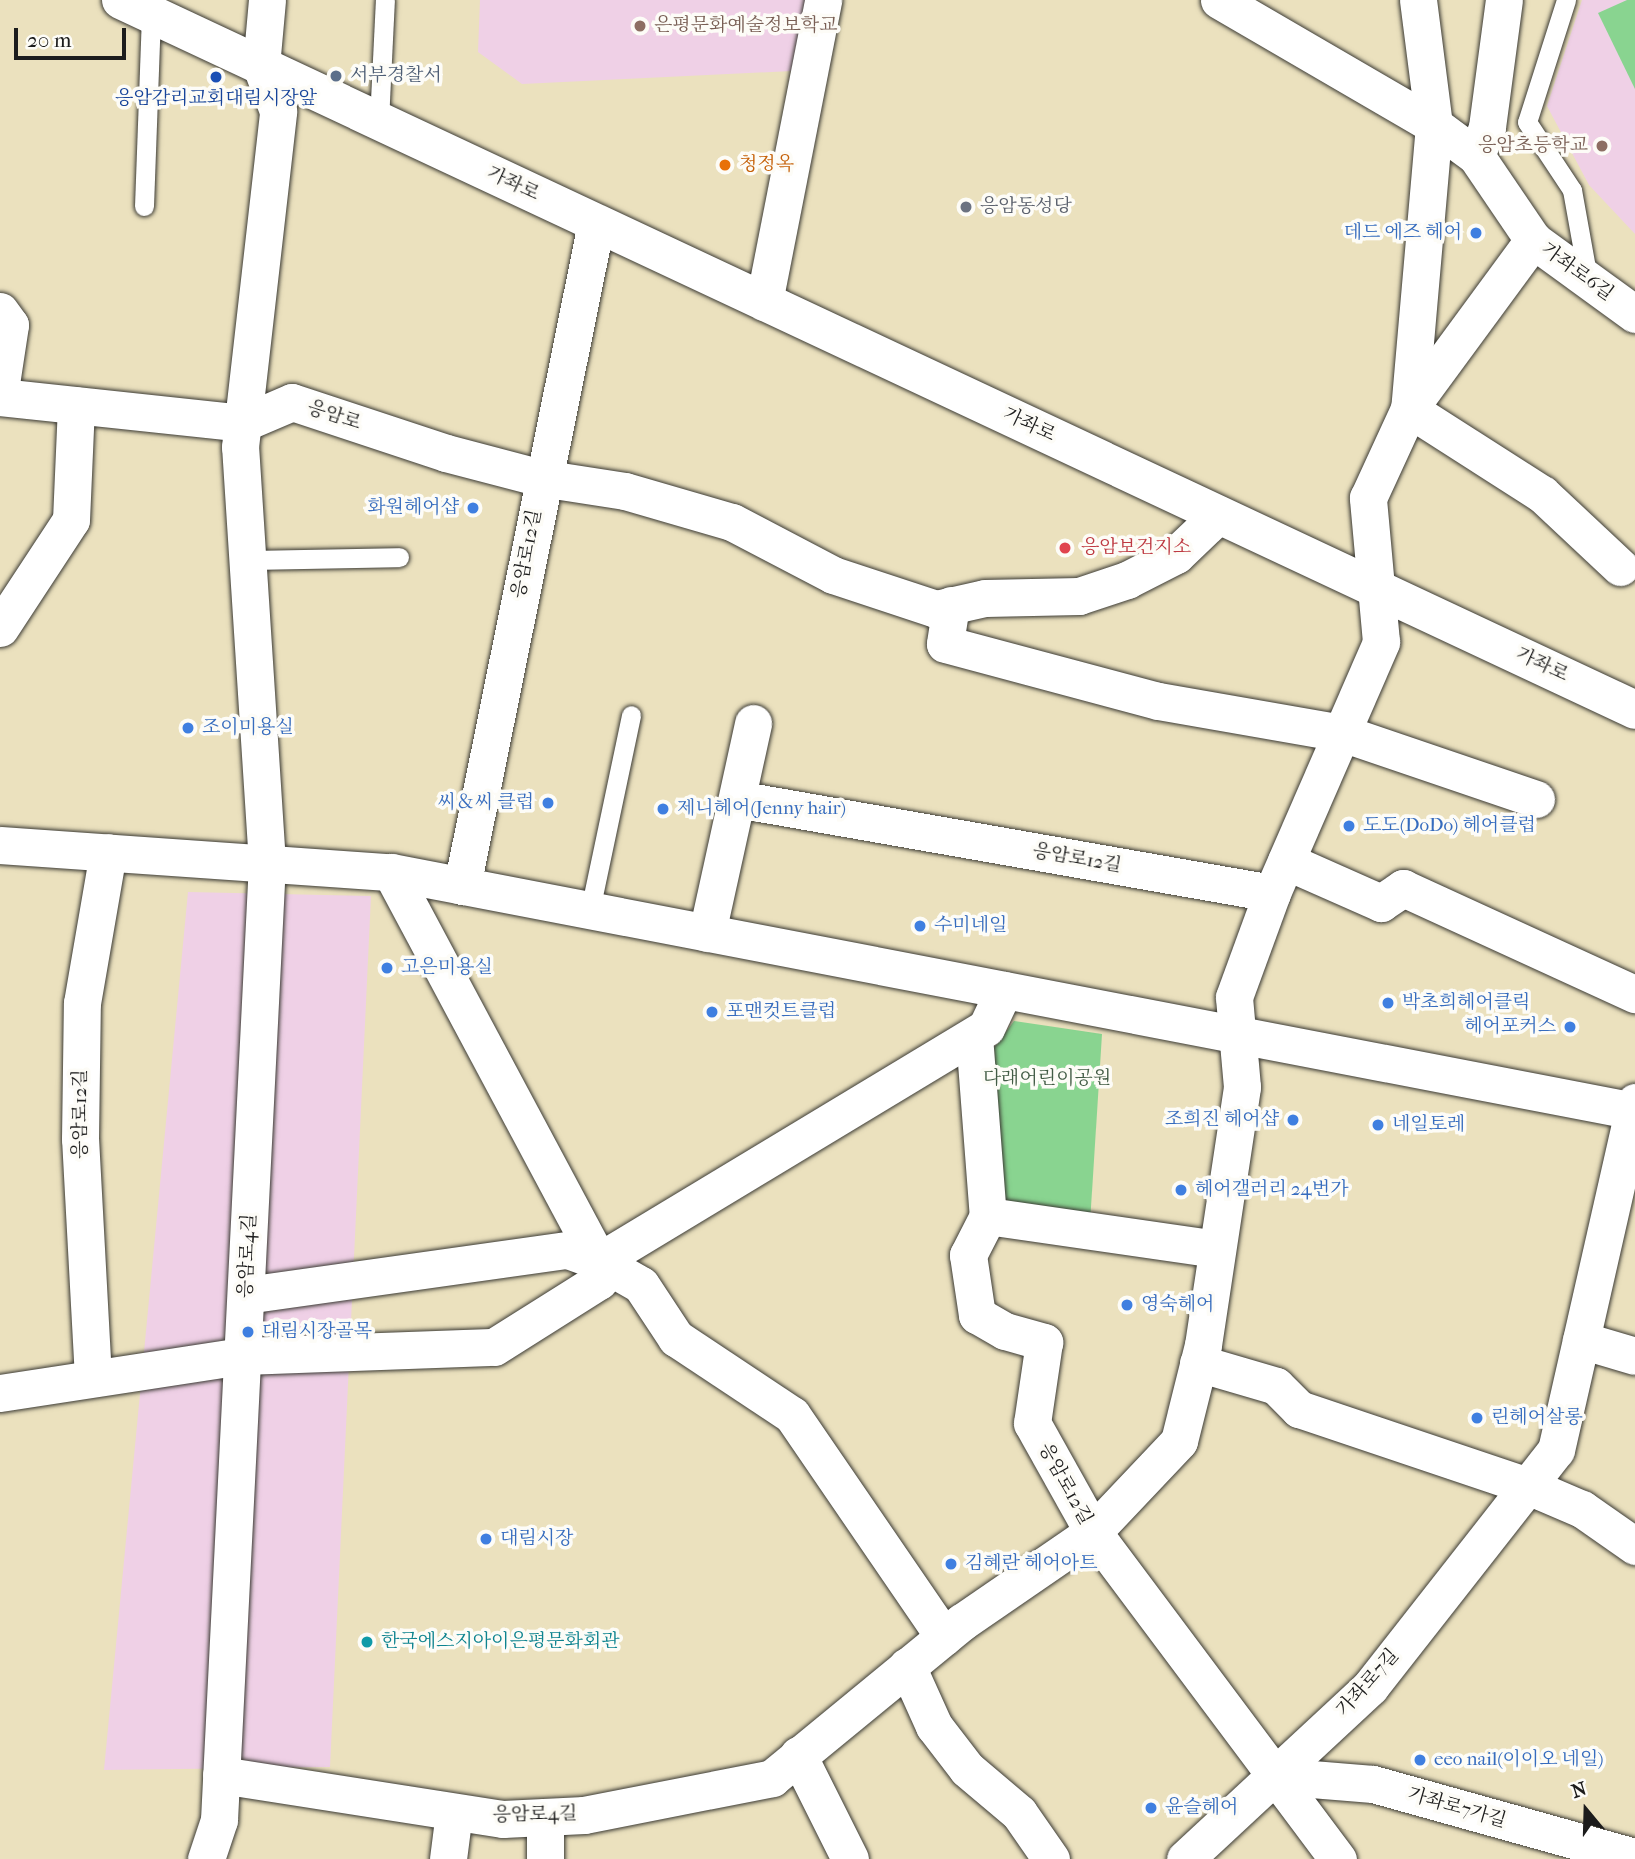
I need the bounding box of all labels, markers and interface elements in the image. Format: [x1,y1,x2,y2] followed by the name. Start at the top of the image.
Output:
[18,14,130,58] scale bar
[654,15,838,37] place label: 은평문화예술정보학교
[632,18,648,34] marker: 은평문화예술정보학교
[27,28,71,52] text: 20 m
[350,65,442,87] place label: 서부경찰서
[328,68,344,84] marker: 서부경찰서
[208,69,224,85] marker: 응암감리교회대림시장앞
[115,88,317,110] place label: 응암감리교회대림시장앞
[1478,135,1588,157] place label: 응암초등학교
[1594,138,1610,154] marker: 응암초등학교
[739,154,794,176] place label: 청정옥
[717,157,733,173] marker: 청정옥
[483,162,543,206] street label: 가좌로
[980,196,1072,218] place label: 응암동성당
[958,199,974,215] marker: 응암동성당
[1344,222,1462,244] place label: 데드 에즈 헤어
[1468,225,1484,241] marker: 데드 에즈 헤어
[1536,238,1618,306] street label: 가좌로6길
[304,397,364,435] street label: 응암로
[999,403,1059,447] street label: 가좌로
[367,497,459,519] place label: 화원헤어샵
[465,500,481,516] marker: 화원헤어샵
[507,508,547,600] street label: 응암로12길
[1081,537,1191,559] place label: 응암보건지소
[1055,538,1075,558] marker: 응암보건지소
[1512,643,1572,687] street label: 가좌로
[202,717,294,739] place label: 조이미용실
[180,720,196,736] marker: 조이미용실
[438,792,534,814] place label: 씨＆씨 클럽
[540,795,556,811] marker: 씨＆씨 클럽
[677,798,846,820] place label: 제니헤어(Jenny hair)
[655,801,671,817] marker: 제니헤어(Jenny hair)
[1363,815,1536,837] place label: 도도(DoDo) 헤어클럽
[1341,818,1357,834] marker: 도도(DoDo) 헤어클럽
[1031,840,1123,878] street label: 응암로12길
[934,915,1007,937] place label: 수미네일
[912,918,928,934] marker: 수미네일
[401,957,493,979] place label: 고은미용실
[379,960,395,976] marker: 고은미용실
[1402,992,1530,1014] place label: 박초희헤어클릭
[1380,995,1396,1011] marker: 박초희헤어클릭
[726,1001,836,1023] place label: 포맨컷트클럽
[704,1004,720,1020] marker: 포맨컷트클럽
[1464,1016,1556,1038] place label: 헤어포커스
[1562,1019,1578,1035] marker: 헤어포커스
[983,1068,1111,1090] park label: 다래어린이공원
[70,1069,92,1159] street label: 응암로12길
[1165,1109,1279,1131] place label: 조희진 헤어샵
[1285,1112,1301,1128] marker: 조희진 헤어샵
[1392,1114,1465,1136] place label: 네일토레
[1370,1117,1386,1133] marker: 네일토레
[1195,1179,1349,1201] place label: 헤어갤러리 24번가
[1173,1182,1189,1198] marker: 헤어갤러리 24번가
[234,1213,262,1299] street label: 응암로4길
[1141,1294,1214,1316] place label: 영숙헤어
[1119,1297,1135,1313] marker: 영숙헤어
[262,1321,372,1343] place label: 대림시장골목
[240,1324,256,1340] marker: 대림시장골목
[1491,1407,1583,1429] place label: 린헤어살롱
[1469,1410,1485,1426] marker: 린헤어살롱
[1033,1439,1097,1529] street label: 응암로12길
[500,1528,573,1550] place label: 대림시장
[478,1531,494,1547] marker: 대림시장
[965,1553,1098,1575] place label: 김혜란 헤어아트
[943,1556,959,1572] marker: 김혜란 헤어아트
[381,1631,620,1653] place label: 한국에스지아이은평문화회관
[359,1634,375,1650] marker: 한국에스지아이은평문화회관
[1332,1645,1404,1721] street label: 가좌로7길
[1434,1749,1604,1771] place label: eeo nail(이이오 네일)
[1412,1752,1428,1768] marker: eeo nail(이이오 네일)
[1551,1775,1621,1845] north arrow
[1569,1777,1590,1803] text: N
[1405,1783,1509,1833] street label: 가좌로7가길
[1165,1797,1238,1819] place label: 윤슬헤어
[1143,1800,1159,1816] marker: 윤슬헤어
[492,1803,578,1827] street label: 응암로4길

